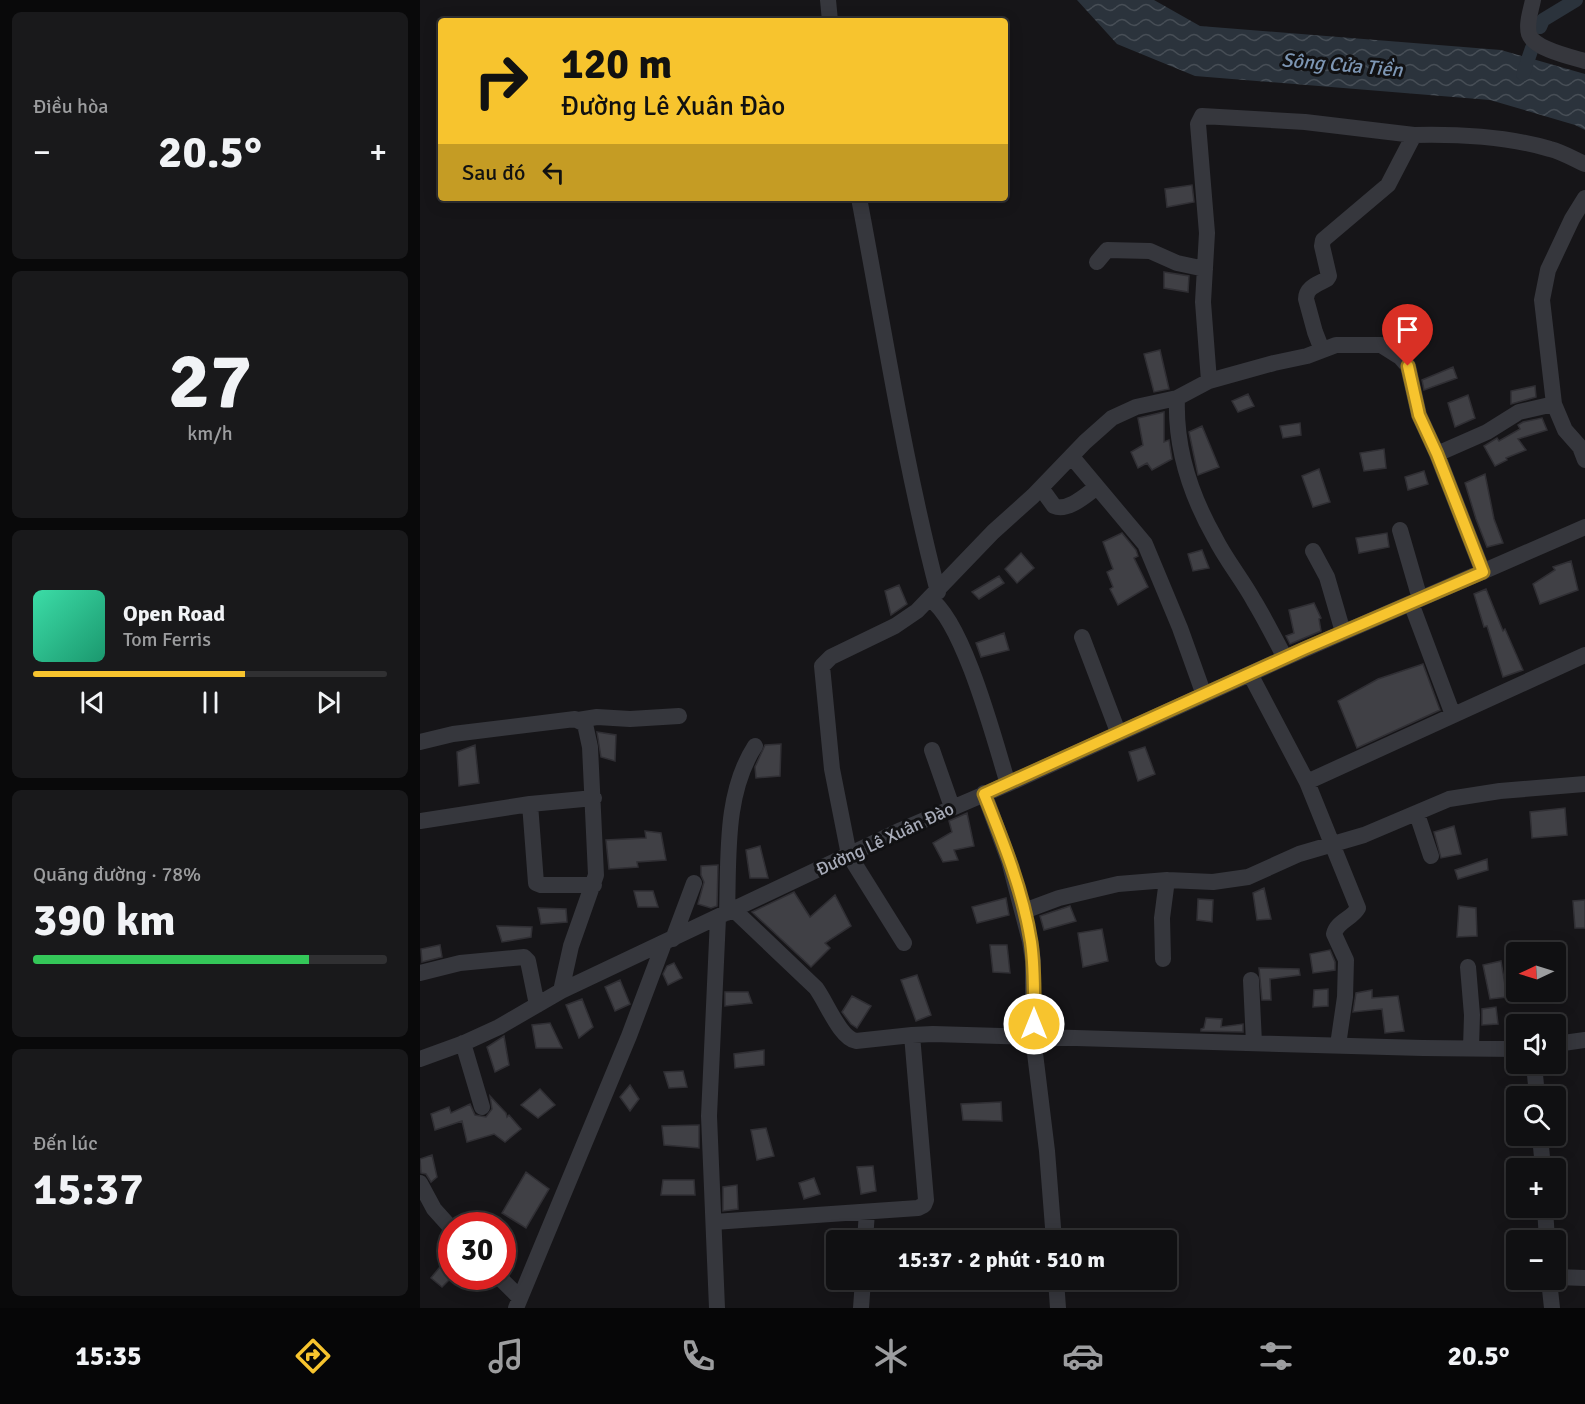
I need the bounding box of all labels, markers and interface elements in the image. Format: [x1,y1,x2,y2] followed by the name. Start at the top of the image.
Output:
[561,39,672,90] text: 120 m
[462,42,540,120] icon: right
[1281,47,1405,83] water label: Sông Cửa Tiền
[561,90,785,123] text: Đường Lê Xuân Đào
[33,94,108,119] text: Điều hòa
[158,125,262,180] text: 20.5°
[33,132,51,173] text: −
[369,132,387,173] text: +
[537,156,570,189] icon: left
[462,159,525,186] text: Sau đó
[1382,304,1433,366] pin
[1391,313,1424,346] icon: arrive
[168,334,252,430] text: 27
[187,421,233,446] text: km/h
[123,600,225,627] text: Open Road
[123,627,211,652] text: Tom Ferris
[76,686,109,719] icon: previous
[194,686,227,719] icon: pause
[312,686,345,719] icon: next
[813,797,957,881] street label: Đường Lê Xuân Đào
[33,862,201,887] text: Quãng đường · 78%
[33,893,176,948] text: 390 km
[1506,942,1566,1002] north arrow
[1506,942,1566,1290] map controls
[1002,992,1066,1056] position arrow
[1506,1014,1566,1074] button: sound
[1506,1086,1566,1146] button: search
[33,1131,98,1156] text: Đến lúc
[1506,1158,1566,1218] button: +
[33,1162,143,1217] text: 15:37
[438,1212,516,1290] speed limit sign: 30
[1506,1230,1566,1290] button: −
[898,1246,1105,1273] text: 15:37 · 2 phút · 510 m
[292,1335,334,1377] icon: directions
[485,1335,527,1377] icon: music
[677,1335,719,1377] icon: phone
[870,1335,912,1377] icon: climate
[1062,1335,1104,1377] icon: car
[1255,1335,1297,1377] icon: filters
[75,1340,142,1373] text: 15:35
[1447,1340,1510,1373] text: 20.5°

